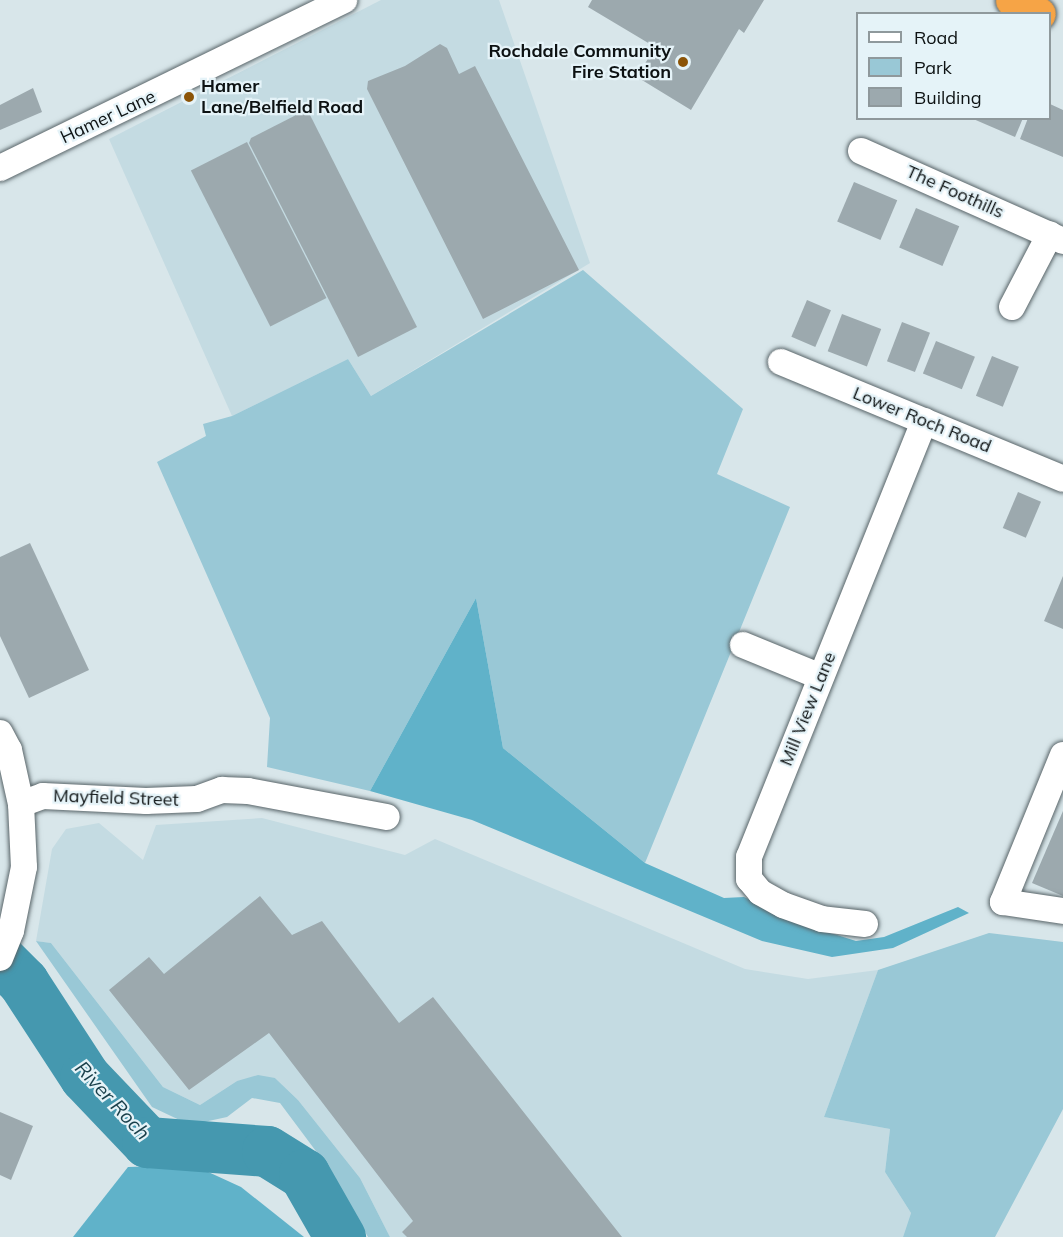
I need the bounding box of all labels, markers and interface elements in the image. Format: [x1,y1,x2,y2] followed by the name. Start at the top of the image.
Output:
[856,12,1051,120] legend
[914,26,958,49] text: Road
[488,41,671,84] place label: Rochdale Community Fire Station
[676,55,690,69] marker: Rochdale Community Fire Station
[914,56,952,79] text: Park
[201,76,363,118] place label: Hamer Lane/Belfield Road
[57,86,159,148] street label: Hamer Lane
[914,86,982,109] text: Building
[182,90,196,104] marker: Hamer Lane/Belfield Road
[903,161,1007,223] street label: The Foothills
[850,382,994,458] street label: Lower Roch Road
[775,649,841,769] street label: Mill View Lane
[53,785,179,811] street label: Mayfield Street
[70,1056,156,1144] water label: River Roch

